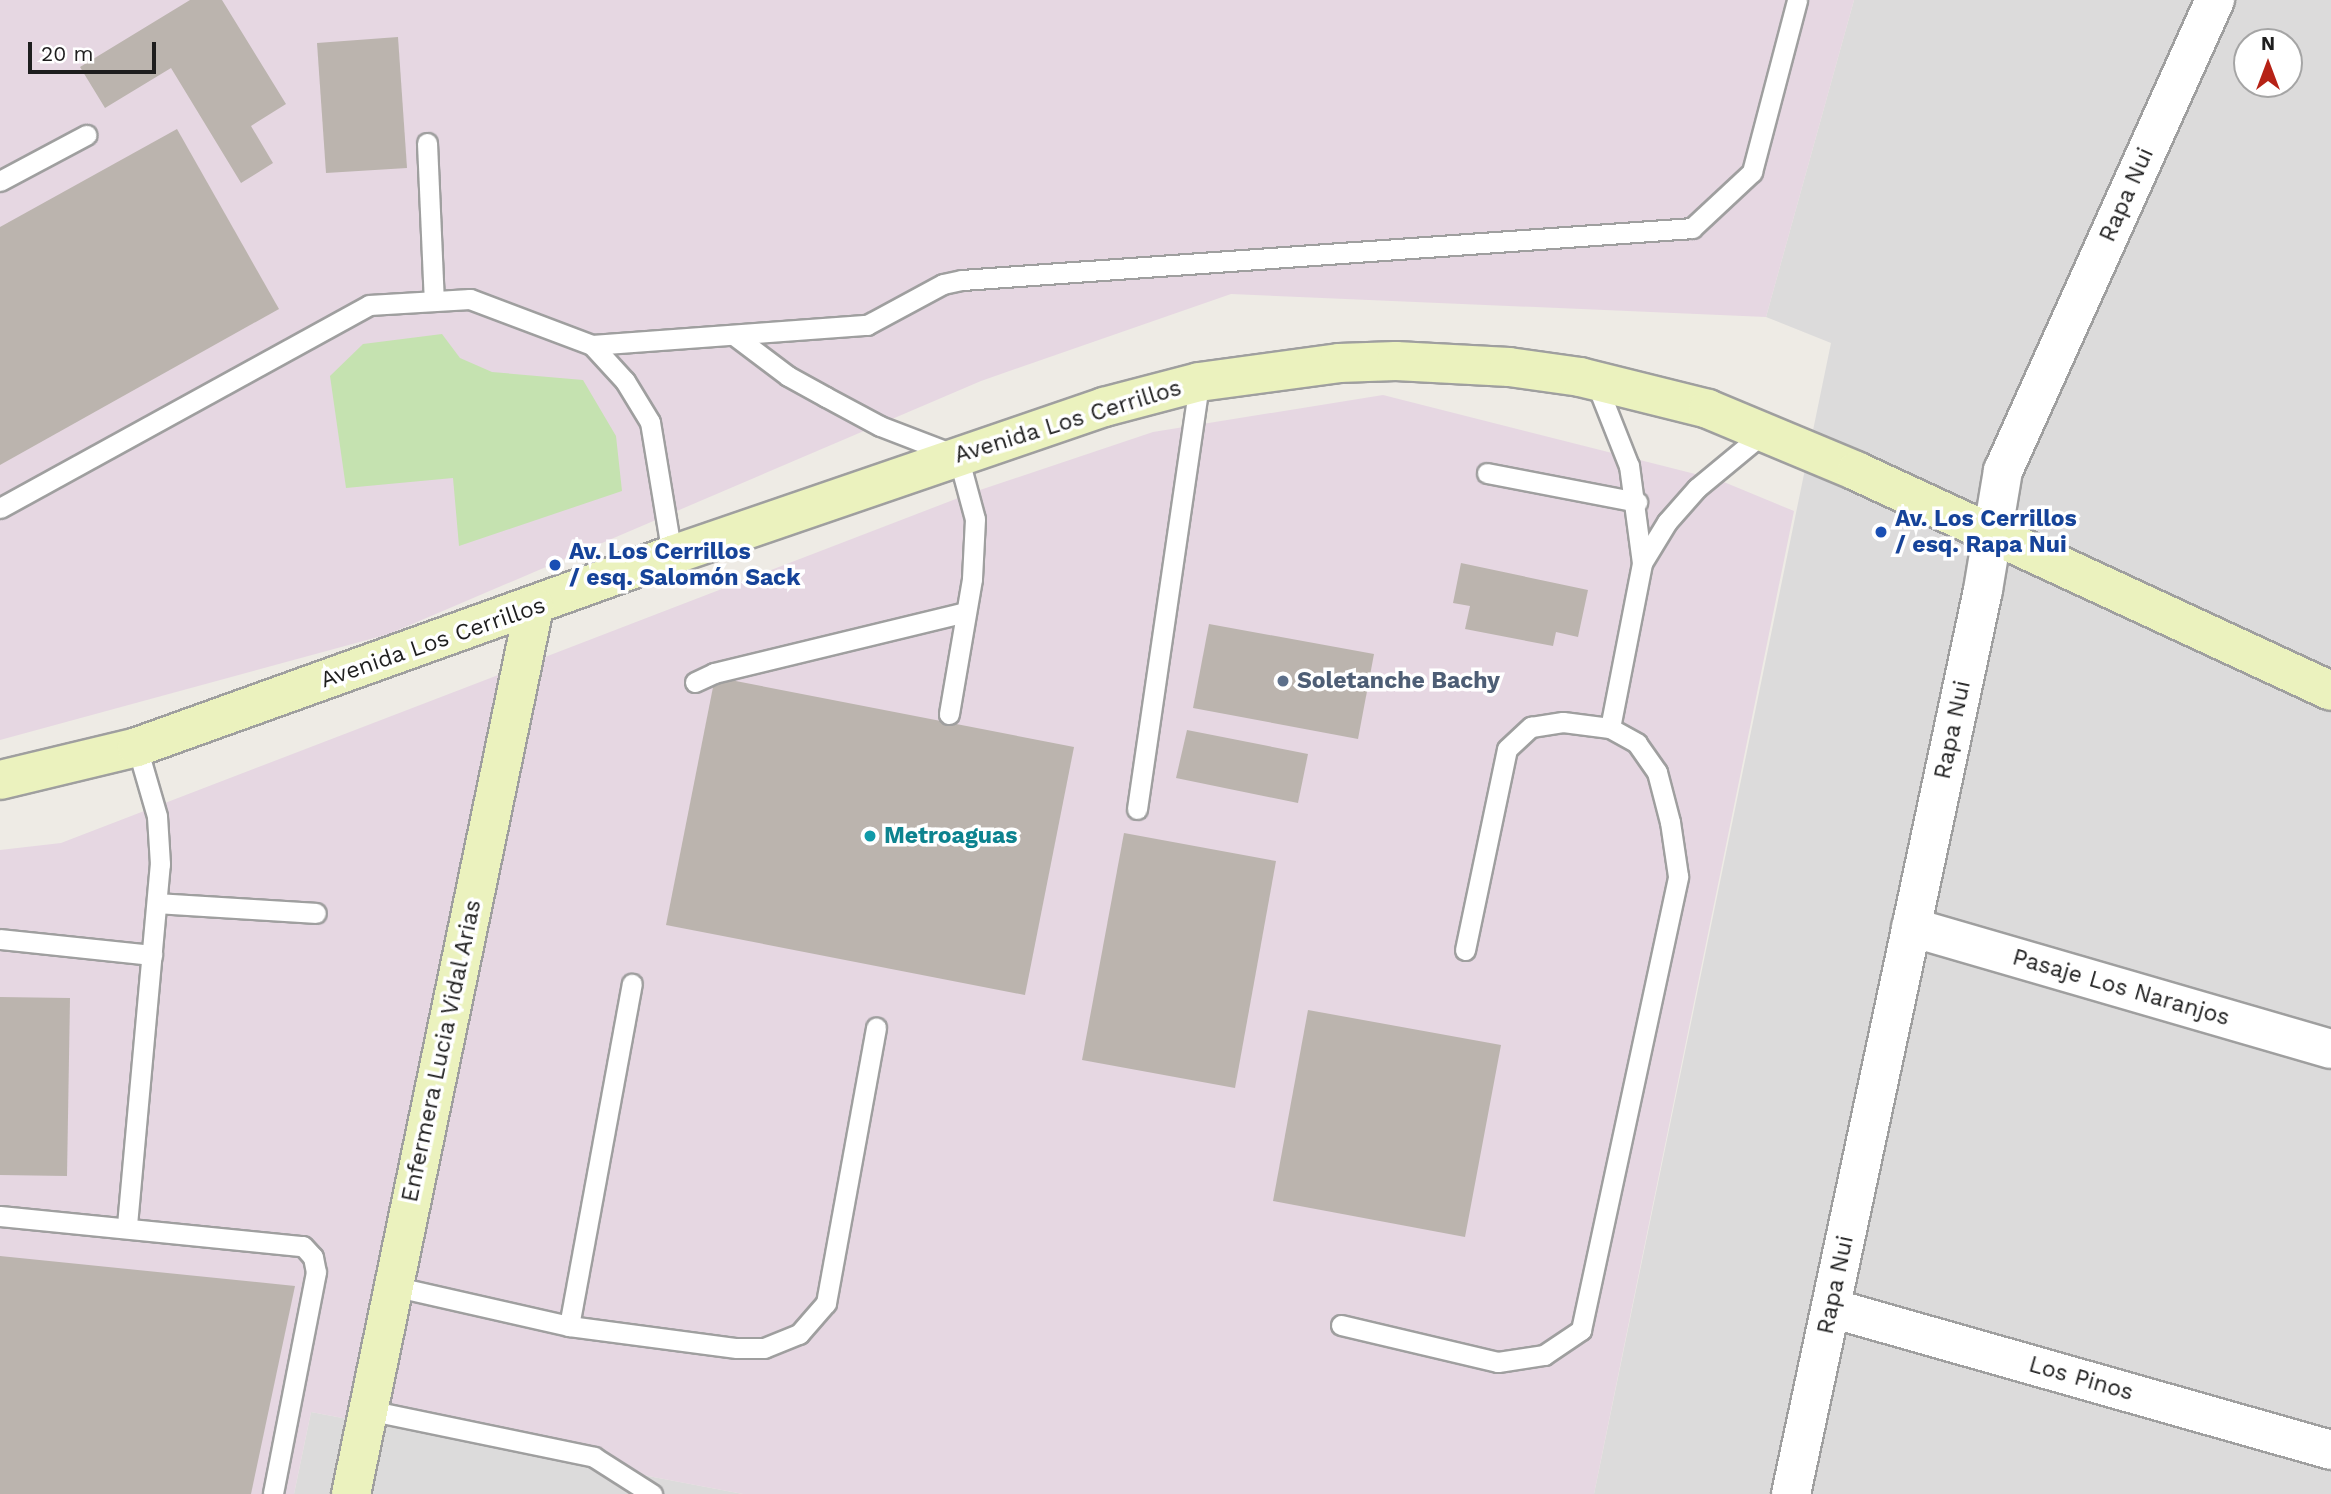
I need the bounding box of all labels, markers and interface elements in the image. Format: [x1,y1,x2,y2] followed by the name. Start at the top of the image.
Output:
[32,28,159,72] scale bar
[2233,28,2303,98] north arrow
[2261,32,2275,55] text: N
[41,41,93,66] text: 20 m
[2094,143,2160,247] street label: Rapa Nui
[951,374,1185,470] street label: Avenida Los Cerrillos
[1895,505,2077,559] place label: Av. Los Cerrillos / esq. Rapa Nui
[1873,524,1889,540] marker: Av. Los Cerrillos / esq. Rapa Nui
[569,538,800,592] place label: Av. Los Cerrillos / esq. Salomón Sack
[547,557,563,573] marker: Av. Los Cerrillos / esq. Salomón Sack
[317,591,549,695] street label: Avenida Los Cerrillos
[1297,667,1500,695] place label: Soletanche Bachy
[1275,673,1291,689] marker: Soletanche Bachy
[1929,678,1977,782] street label: Rapa Nui
[884,822,1018,850] place label: Metroaguas
[862,828,878,844] marker: Metroaguas
[396,896,488,1206] street label: Enfermera Lucia Vidal Arias
[2009,944,2233,1032] street label: Pasaje Los Naranjos
[1812,1233,1860,1337] street label: Rapa Nui
[2026,1351,2136,1407] street label: Los Pinos

